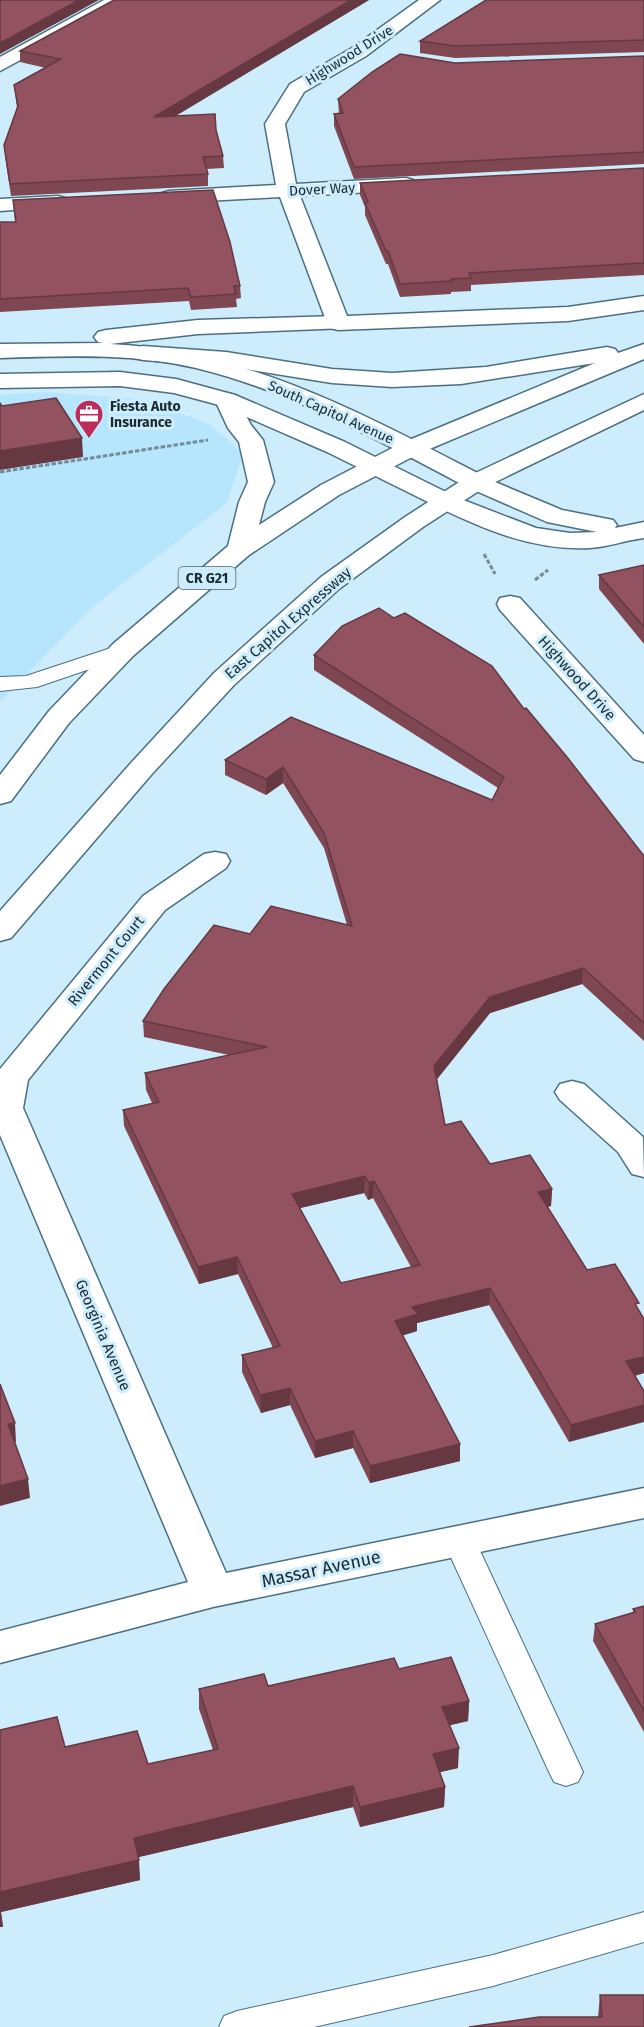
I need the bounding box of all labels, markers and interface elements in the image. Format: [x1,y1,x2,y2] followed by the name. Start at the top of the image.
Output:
[302,22,396,89] street label: Highwood Drive
[289,179,356,200] street label: Dover Way
[265,377,396,448] street label: South Capitol Avenue
[73,398,105,440] office icon: Fiesta Auto Insurance
[110,398,181,431] place label: Fiesta Auto Insurance
[221,563,355,683] street label: East Capitol Expressway
[178,567,236,589] road number: CR G21
[534,632,620,724] street label: Highwood Drive
[64,912,148,1010] street label: Rivermont Court
[71,1277,135,1393] street label: Georginia Avenue
[259,1546,383,1592] street label: Massar Avenue

